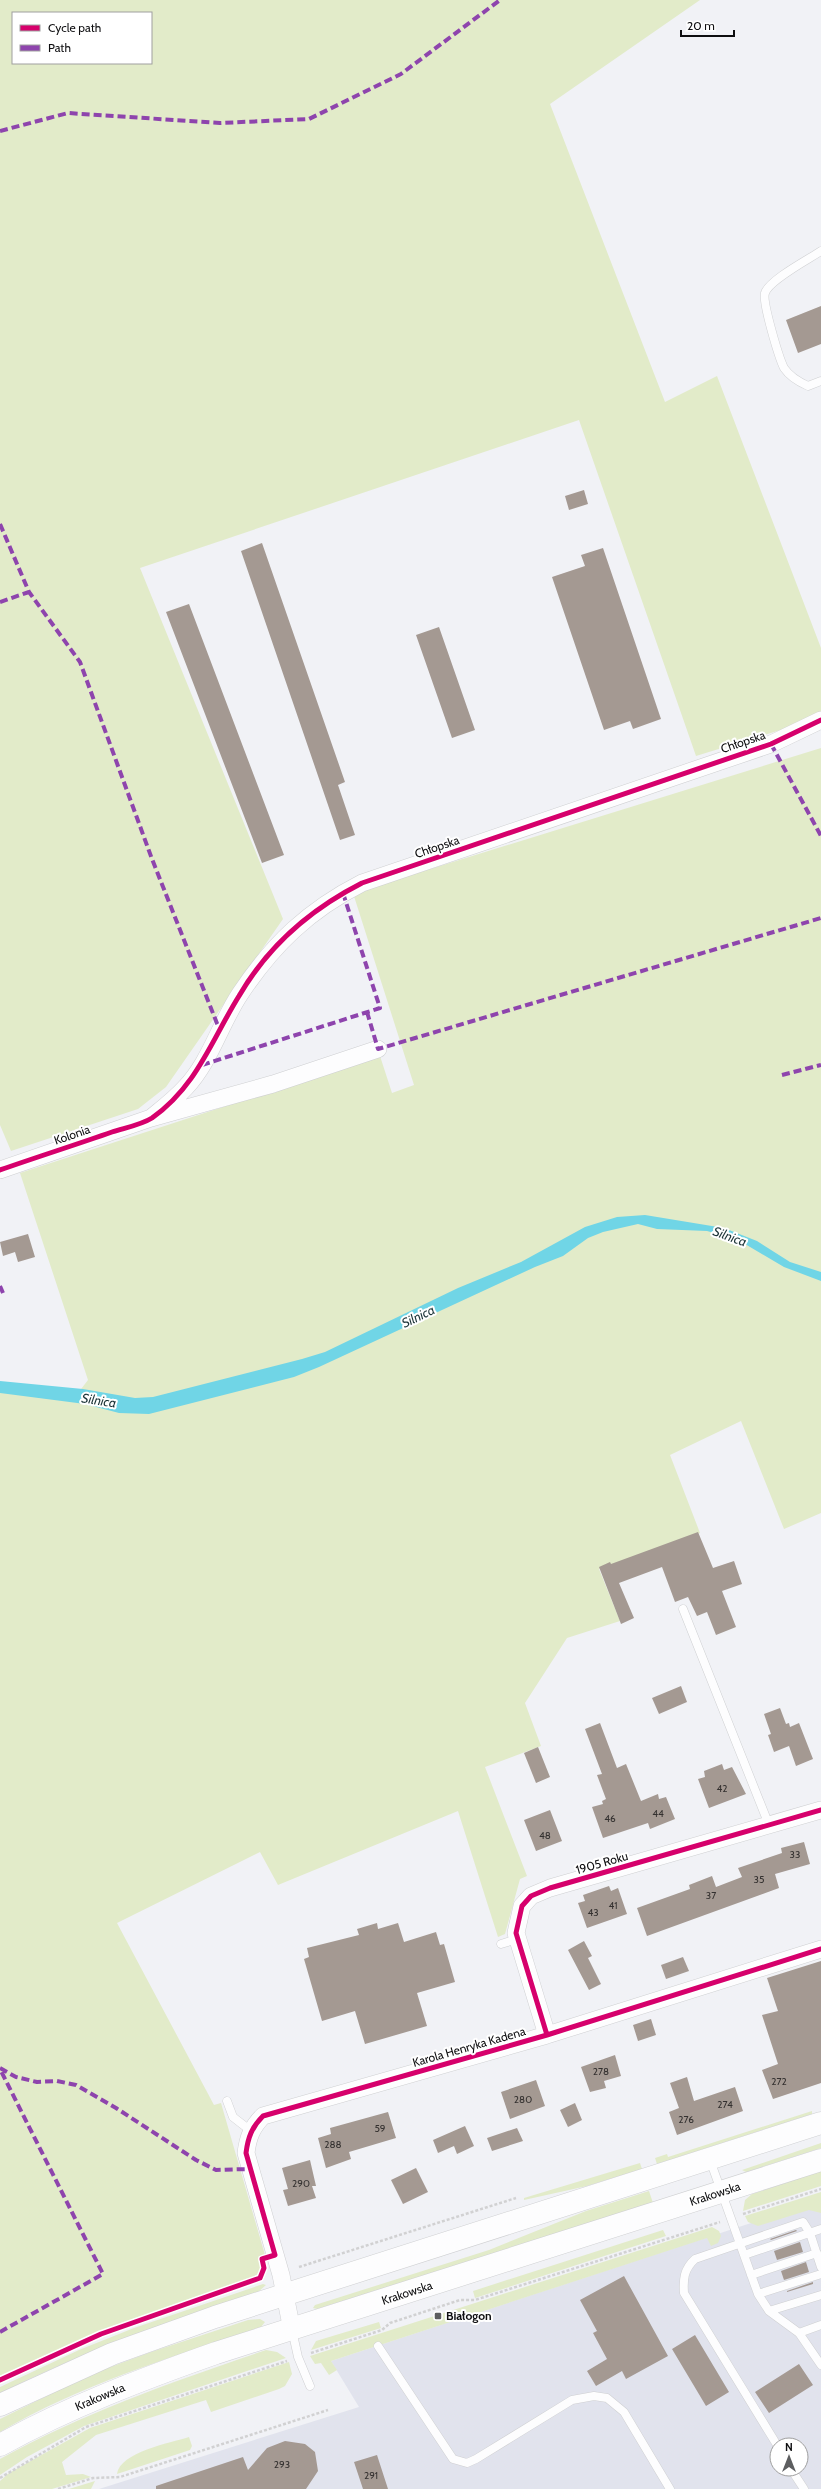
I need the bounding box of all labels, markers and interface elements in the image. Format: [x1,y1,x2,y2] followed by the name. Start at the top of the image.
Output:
[12,12,152,64] legend
[681,12,734,38] scale bar
[687,18,715,33] text: 20 m
[48,20,101,35] text: Cycle path
[48,40,71,55] text: Path
[719,727,767,756] street label: Chłopska
[413,832,461,861] street label: Chłopska
[52,1121,92,1148] street label: Kolonia
[711,1223,749,1249] water label: Silnica
[399,1301,437,1331] water label: Silnica
[81,1389,117,1411] water label: Silnica
[716,1782,728,1795] house number: 42
[652,1807,664,1820] house number: 44
[604,1812,616,1825] house number: 46
[539,1829,551,1842] house number: 48
[574,1848,630,1877] street label: 1905 Roku
[790,1848,800,1861] house number: 33
[754,1873,764,1886] house number: 35
[706,1889,716,1902] house number: 37
[608,1899,618,1912] house number: 41
[587,1906,599,1919] house number: 43
[411,2023,527,2070] street label: Karola Henryka Kadena
[593,2065,609,2078] house number: 278
[771,2075,787,2088] house number: 272
[514,2093,532,2106] house number: 280
[717,2098,733,2111] house number: 274
[678,2113,694,2126] house number: 276
[374,2122,386,2135] house number: 59
[324,2138,342,2151] house number: 288
[292,2177,310,2190] house number: 290
[687,2178,742,2209] street label: Krakowska
[379,2277,434,2308] street label: Krakowska
[446,2308,492,2323] place label: Białogon
[433,2311,443,2321] marker: Białogon
[73,2379,127,2414] street label: Krakowska
[769,2437,809,2477] north arrow
[785,2440,793,2454] text: N
[274,2458,290,2471] house number: 293
[364,2469,378,2482] house number: 291

